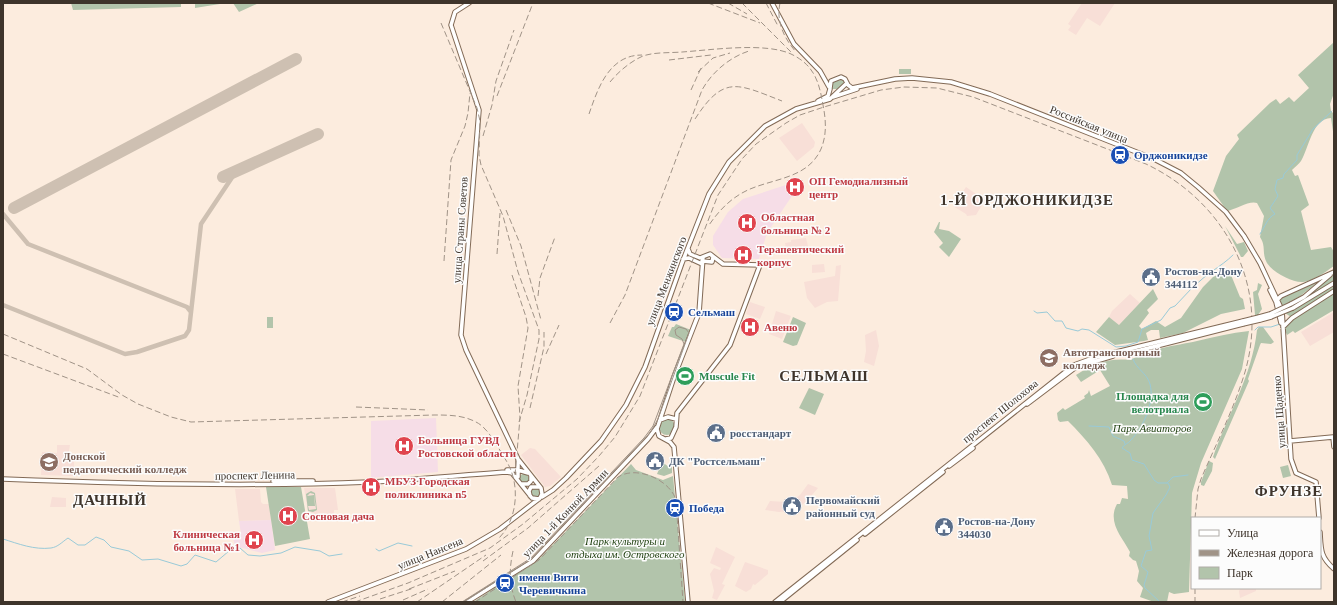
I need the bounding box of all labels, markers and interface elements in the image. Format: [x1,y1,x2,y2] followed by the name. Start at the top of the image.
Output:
[1048,103,1130,145] street label: Российская улица
[1109,144,1131,166] station icon: Орджоникидзе
[1134,149,1208,161] place label: Орджоникидзе
[809,175,909,200] place label: ОП Гемодиализный центр
[450,176,470,284] street label: улица Страны Советов
[784,176,806,198] hospital icon: ОП Гемодиализный центр
[940,192,1114,208] district label: 1-Й ОРДЖОНИКИДЗЕ
[761,211,831,236] place label: Областная больница № 2
[736,212,758,234] hospital icon: Областная больница № 2
[643,234,689,327] street label: улица Менжинского
[757,243,845,268] place label: Терапевтический корпус
[732,244,754,266] hospital icon: Терапевтический корпус
[1165,265,1243,290] place label: Ростов-на-Дону 344112
[1140,266,1162,288] public building icon: Ростов-на-Дону 344112
[663,301,685,323] station icon: Сельмаш
[688,306,735,318] place label: Сельмаш
[739,316,761,338] hospital icon: Авеню
[764,321,798,333] place label: Авеню
[1063,346,1161,371] place label: Автотранспортный колледж
[1038,347,1060,369] school or university icon: Автотранспортный колледж
[674,365,696,387] sports icon: Muscule Fit
[779,368,869,384] district label: СЕЛЬМАШ
[699,370,755,382] place label: Muscule Fit
[1270,375,1288,449] street label: улица Щаденко
[960,377,1040,445] street label: проспект Шолохова
[1116,390,1189,415] place label: Площадка для велотриала
[1192,391,1214,413] sports icon: Площадка для велотриала
[705,422,727,444] public building icon: росстандарт
[1112,422,1191,434] park label: Парк Авиаторов
[730,427,792,439] place label: росстандарт
[418,434,517,459] place label: Больница ГУВД Ростовской области
[393,435,415,457] hospital icon: Больница ГУВД Ростовской области
[63,450,187,475] place label: Донской педагогический колледж
[644,450,666,472] public building icon: ДК "Ростсельмаш"
[38,451,60,473] school or university icon: Донской педагогический колледж
[669,455,766,467] place label: ДК "Ростсельмаш"
[520,466,610,560] street label: улица 1-й Конной Армии
[215,468,295,482] street label: проспект Ленина
[385,475,470,500] place label: МБУЗ Городская поликлиника n5
[360,476,382,498] hospital icon: МБУЗ Городская поликлиника n5
[1255,483,1323,499] district label: ФРУНЗЕ
[73,492,147,508] district label: ДАЧНЫЙ
[806,494,881,519] place label: Первомайский районный суд
[781,495,803,517] public building icon: Первомайский районный суд
[664,497,686,519] station icon: Победа
[689,502,725,514] place label: Победа
[277,505,299,527] hospital icon: Сосновая дача
[302,510,375,522] place label: Сосновая дача
[958,515,1036,540] place label: Ростов-на-Дону 344030
[933,516,955,538] public building icon: Ростов-на-Дону 344030
[1191,517,1321,589] legend
[1227,526,1259,540] text: Улица
[173,528,240,553] place label: Клиническая больница №1
[243,529,265,551] hospital icon: Клиническая больница №1
[396,534,464,572] street label: улица Нансена
[566,535,685,560] park label: Парк культуры и отдыха им. Островского
[1227,546,1314,560] text: Железная дорога
[1227,566,1253,580] text: Парк
[519,571,586,596] place label: имени Вити Черевичкина
[494,572,516,594] station icon: имени Вити Черевичкина

